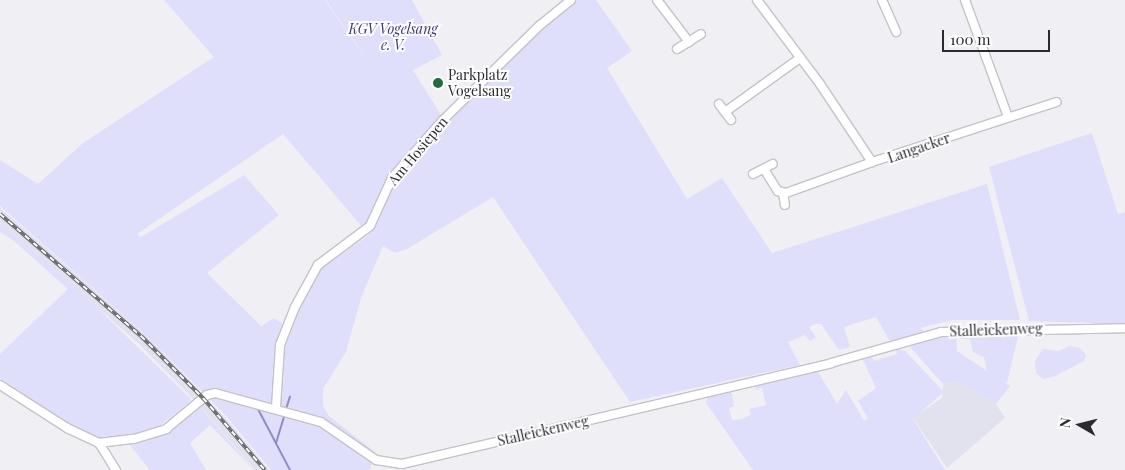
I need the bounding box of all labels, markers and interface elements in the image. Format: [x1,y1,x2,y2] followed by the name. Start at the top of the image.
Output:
[945,20,1052,52] scale bar
[348,21,438,54] park label: KGV Vogelsang e. V.
[950,29,991,49] text: 100 m
[448,67,511,100] place label: Parkplatz Vogelsang
[432,77,444,89] marker: Parkplatz Vogelsang
[385,114,451,188] street label: Am Hosiepen
[886,129,952,167] street label: Langacker
[949,320,1043,340] street label: Stalleickenweg
[1055,400,1105,450] north arrow
[496,412,590,450] street label: Stalleickenweg
[1055,417,1075,429] text: N

